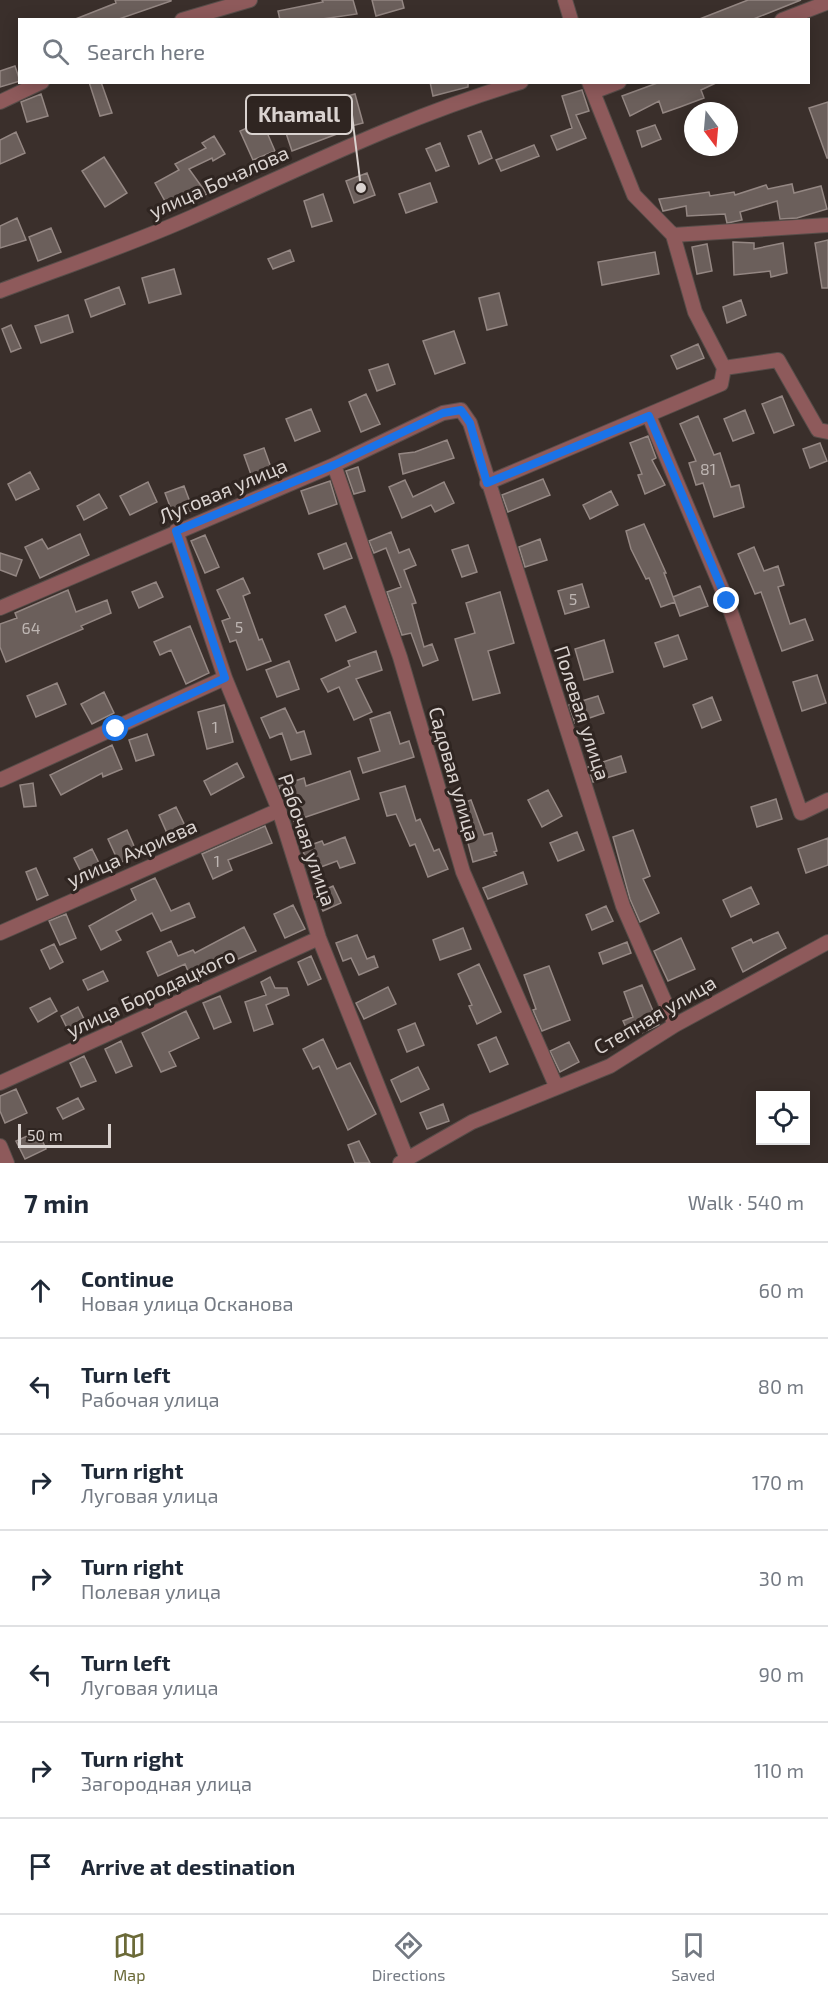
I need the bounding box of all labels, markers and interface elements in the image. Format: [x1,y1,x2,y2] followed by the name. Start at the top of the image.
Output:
[18,18,810,84] search box
[39,35,72,68] icon: search
[87,38,205,64] text: Search here
[246,95,352,134] callout: Khamall
[258,101,340,126] text: Khamall
[684,102,738,156] north arrow
[145,140,292,224] street label: улица Бочалова
[155,452,291,529] street label: Луговая улица
[700,459,716,478] house number: 81
[713,587,739,613] route end
[569,589,577,608] house number: 5
[235,617,243,636] house number: 5
[22,618,41,637] house number: 64
[549,642,616,783] street label: Полевая улица
[423,704,486,844] street label: Садовая улица
[102,715,128,741] route start
[212,717,218,736] house number: 1
[273,770,342,909] street label: Рабочая улица
[63,813,201,892] street label: улица Ахриева
[214,851,220,870] house number: 1
[62,942,239,1043] street label: улица Бородацкого
[589,969,720,1060] street label: Степная улица
[756,1091,810,1145] map controls
[756,1091,810,1145] button: locate
[18,1121,111,1148] scale bar
[27,1125,63,1144] text: 50 m
[24,1187,89,1218] text: 7 min
[688,1190,804,1214] text: Walk · 540 m
[81,1265,174,1291] text: Continue
[24,1274,57,1307] icon: ahead
[759,1278,804,1302] text: 60 m
[81,1291,294,1315] text: Новая улица Осканова
[81,1361,170,1387] text: Turn left
[24,1370,57,1403] icon: left
[758,1374,804,1398] text: 80 m
[81,1387,220,1411] text: Рабочая улица
[81,1457,183,1483] text: Turn right
[24,1466,57,1499] icon: right
[752,1470,804,1494] text: 170 m
[81,1483,218,1507] text: Луговая улица
[81,1553,183,1579] text: Turn right
[24,1562,57,1595] icon: right
[759,1566,804,1590] text: 30 m
[81,1579,221,1603] text: Полевая улица
[81,1649,170,1675] text: Turn left
[24,1658,57,1691] icon: left
[759,1662,804,1686] text: 90 m
[81,1675,218,1699] text: Луговая улица
[81,1745,183,1771] text: Turn right
[24,1754,57,1787] icon: right
[754,1758,804,1782] text: 110 m
[81,1771,252,1795] text: Загородная улица
[24,1850,57,1883] icon: arrive
[81,1853,295,1879] text: Arrive at destination
[113,1929,146,1984] tab: Map
[372,1929,445,1984] tab: Directions
[671,1929,715,1984] tab: Saved

